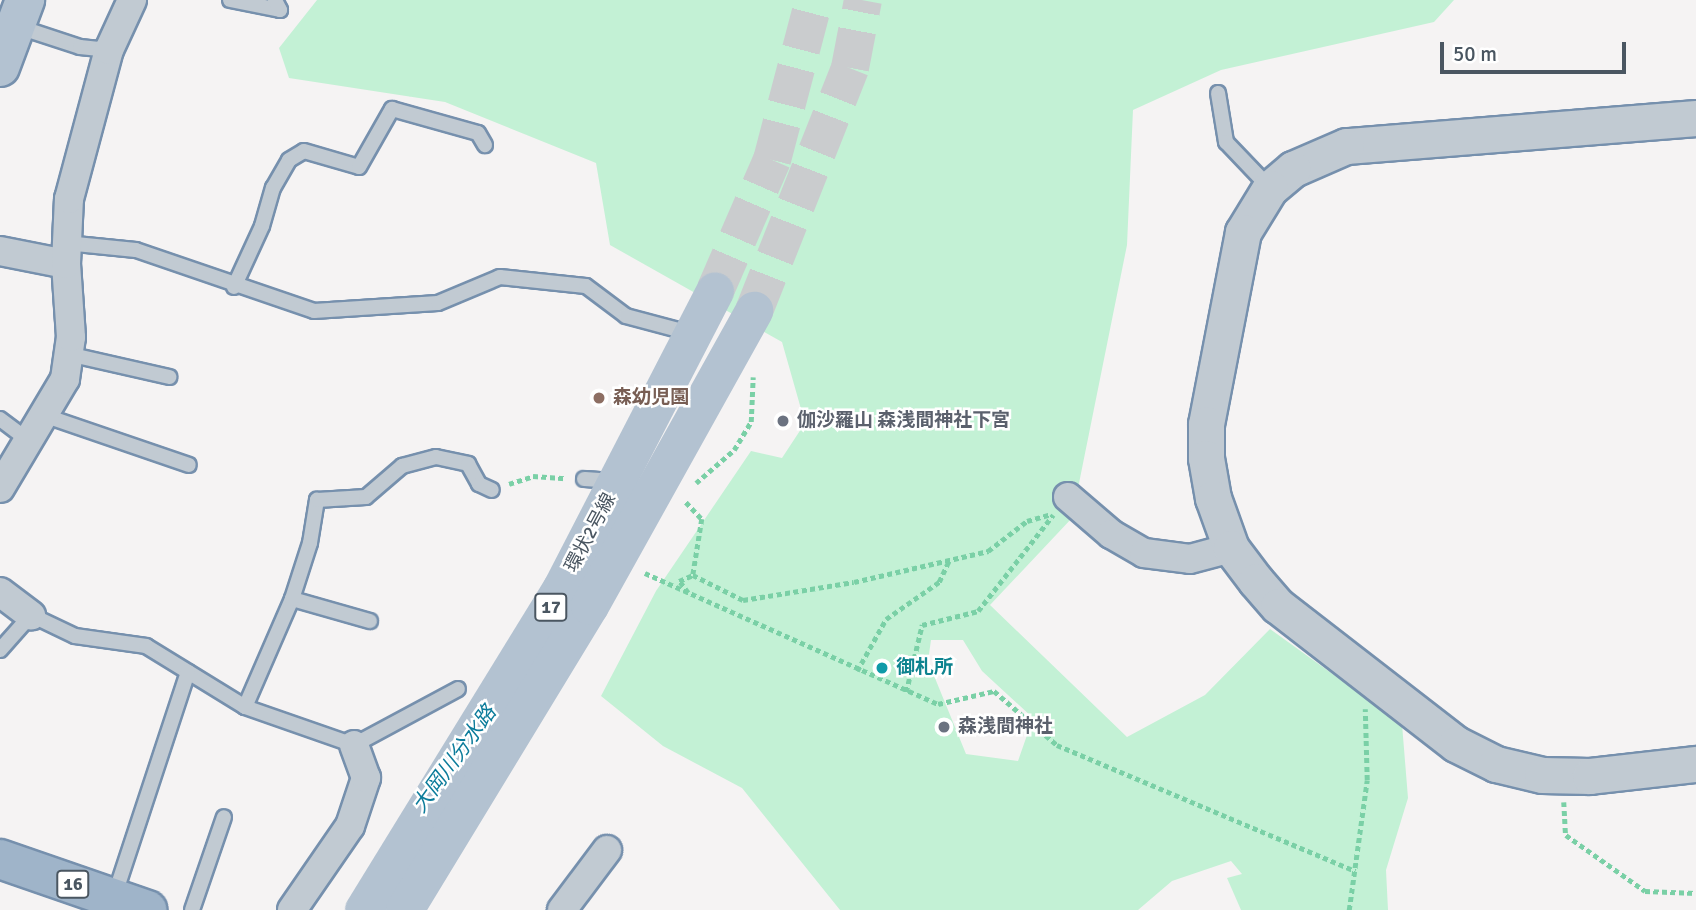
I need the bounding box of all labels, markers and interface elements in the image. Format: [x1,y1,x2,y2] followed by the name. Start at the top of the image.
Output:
[1444,28,1630,72] scale bar
[1453,41,1497,67] text: 50 m
[613,387,689,409] place label: 森幼児園
[591,390,607,406] marker: 森幼児園
[797,410,1010,432] place label: 伽沙羅山 森浅間神社下宮
[775,413,791,429] marker: 伽沙羅山 森浅間神社下宮
[561,490,621,576] street label: 環状2号線
[534,592,568,622] road number: 17
[896,657,953,679] place label: 御札所
[874,660,890,676] marker: 御札所
[407,701,501,817] water label: 大岡川分水路
[958,716,1053,738] place label: 森浅間神社
[936,719,952,735] marker: 森浅間神社
[56,870,90,898] road number: 16

